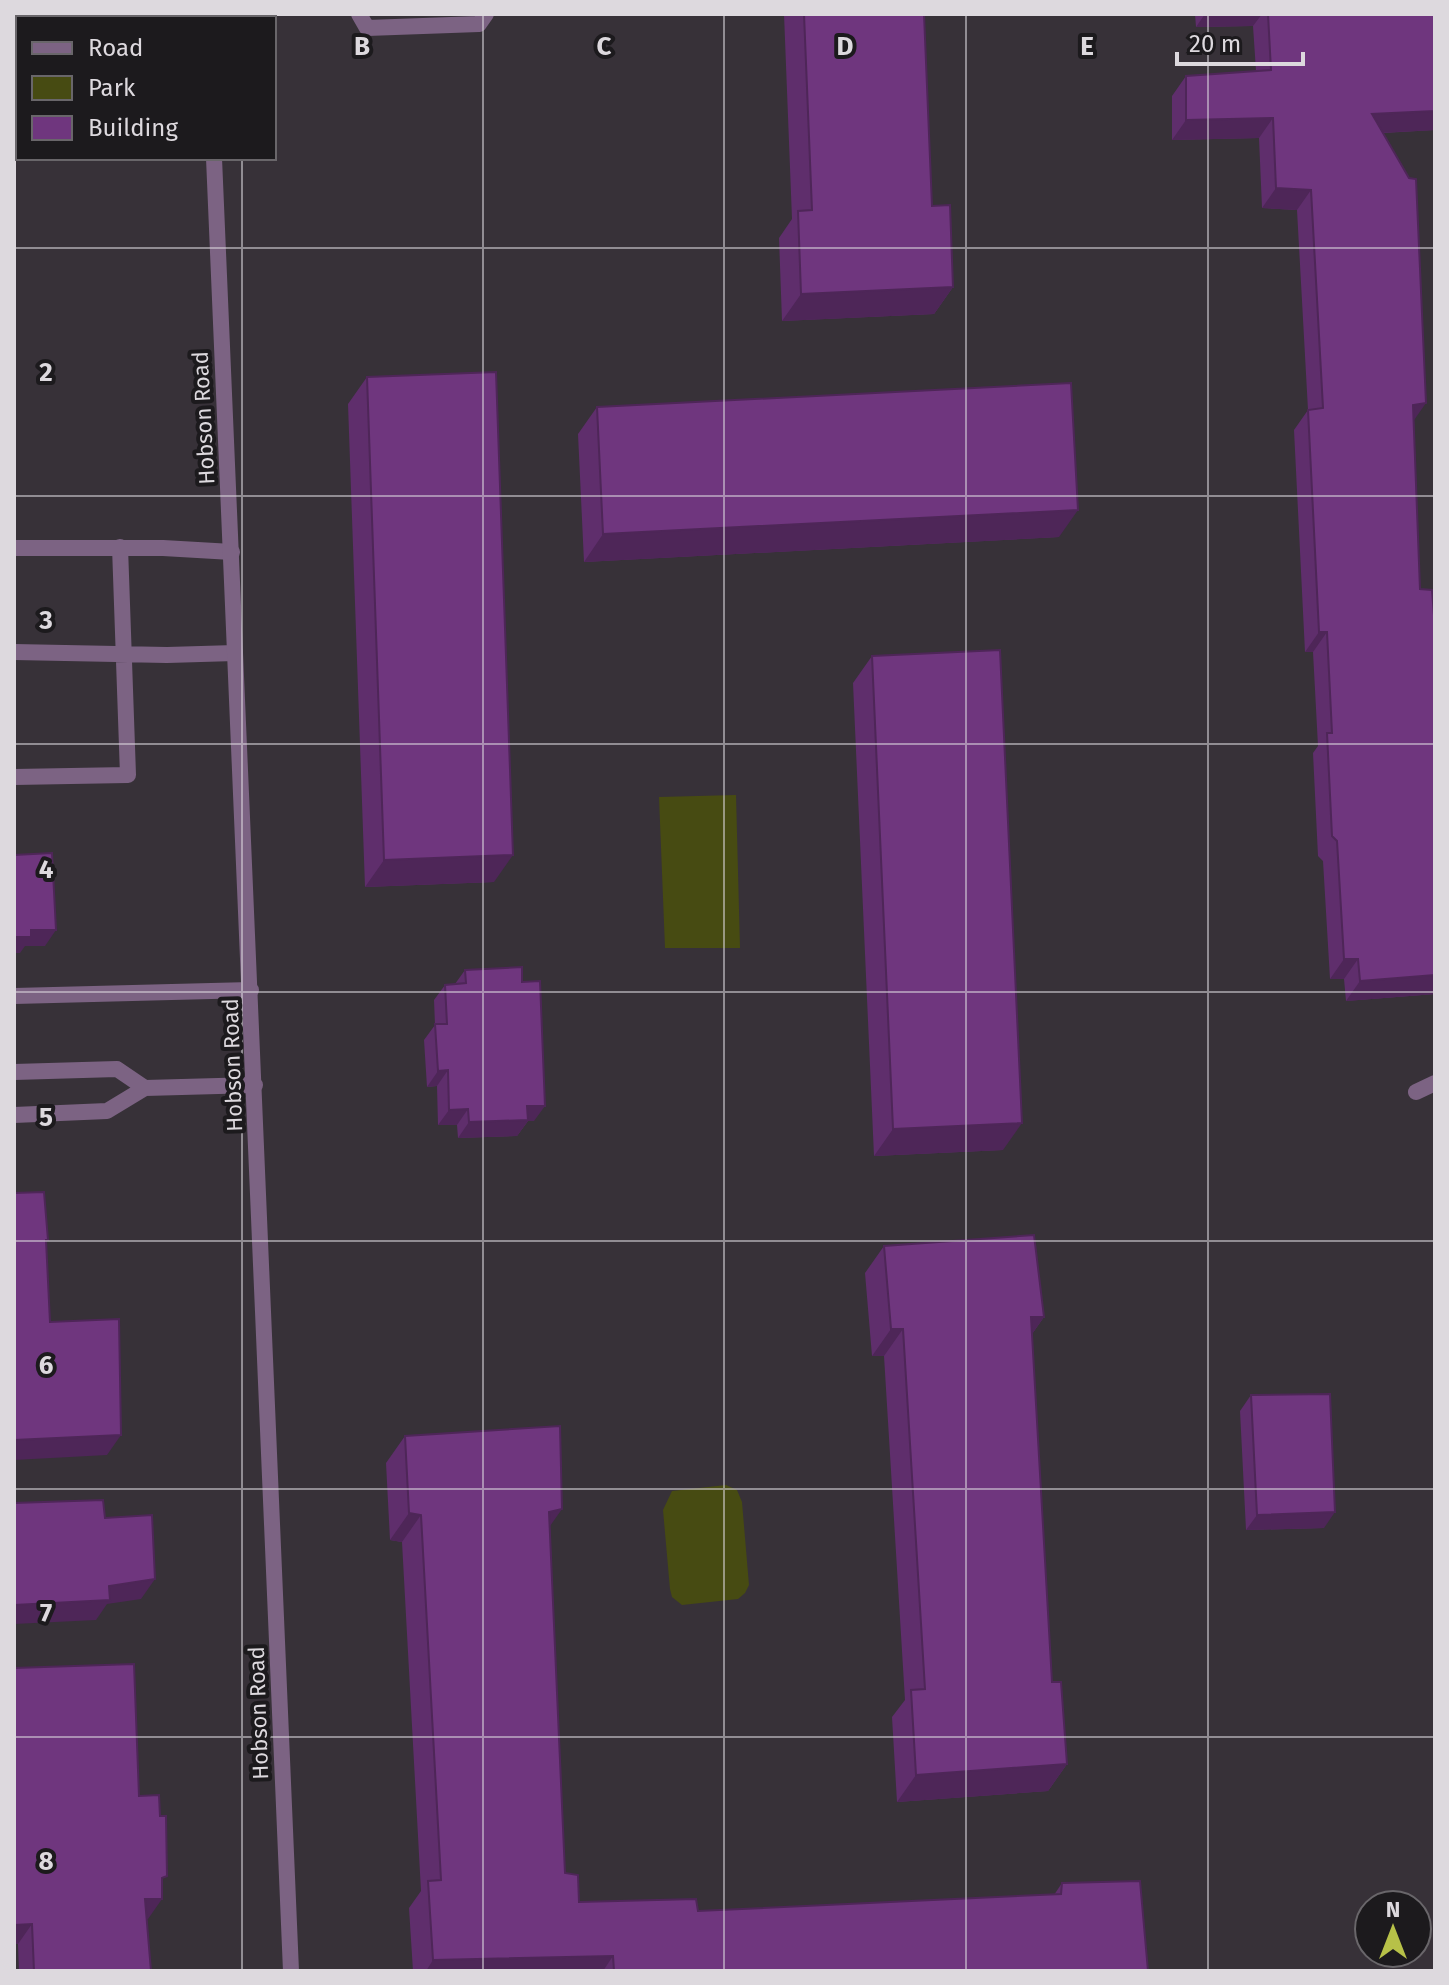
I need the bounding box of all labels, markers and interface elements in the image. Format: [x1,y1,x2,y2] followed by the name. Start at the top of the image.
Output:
[16,16,276,160] legend
[1177,16,1303,66] scale bar
[1189,30,1241,58] text: 20 m
[354,31,370,62] text: B
[597,31,612,62] text: C
[837,31,854,62] text: D
[1080,31,1094,62] text: E
[88,34,143,62] text: Road
[88,74,136,102] text: Park
[88,114,178,142] text: Building
[187,351,220,485] street label: Hobson Road
[39,357,53,388] text: 2
[38,605,53,636] text: 3
[39,854,54,885] text: 4
[217,998,248,1132] street label: Hobson Road
[39,1102,53,1133] text: 5
[39,1350,54,1381] text: 6
[40,1598,52,1629] text: 7
[243,1646,274,1780] street label: Hobson Road
[38,1846,54,1877] text: 8
[1353,1889,1433,1969] north arrow
[1386,1896,1400,1923] text: N

